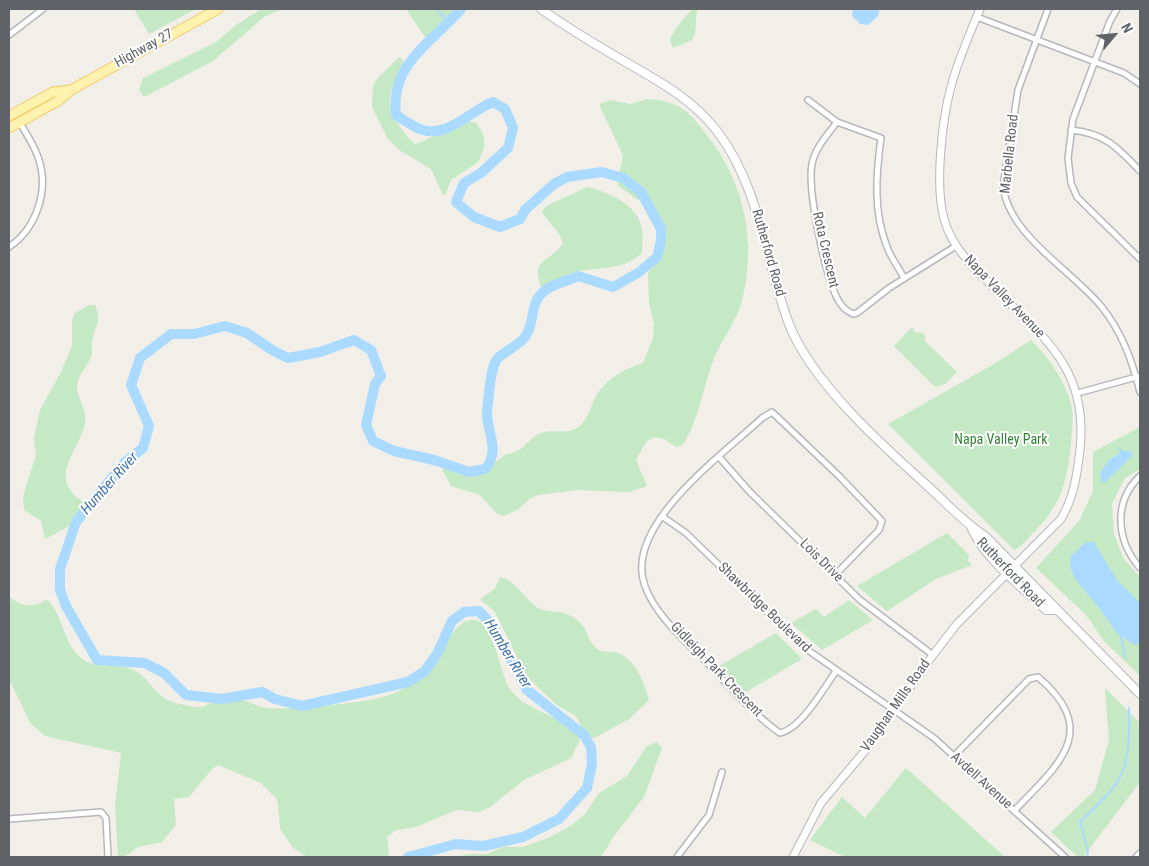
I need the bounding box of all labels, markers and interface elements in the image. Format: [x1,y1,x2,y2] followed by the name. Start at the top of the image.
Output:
[1089,10,1139,60] north arrow
[1118,20,1136,35] text: N
[112,26,176,72] street label: Highway 27
[997,114,1023,194] street label: Marbella Road
[748,207,788,299] street label: Rutherford Road
[808,210,842,290] street label: Rota Crescent
[960,252,1048,342] street label: Napa Valley Avenue
[954,432,1048,448] park label: Napa Valley Park
[77,449,143,519] water label: Humber River
[973,535,1047,611] street label: Rutherford Road
[796,536,846,586] street label: Lois Drive
[714,559,814,657] street label: Shawbridge Boulevard
[479,616,535,692] water label: Humber River
[666,619,766,721] street label: Gidleigh Park Crescent
[858,656,934,756] street label: Vaughan Mills Road
[947,749,1015,813] street label: Avdell Avenue

